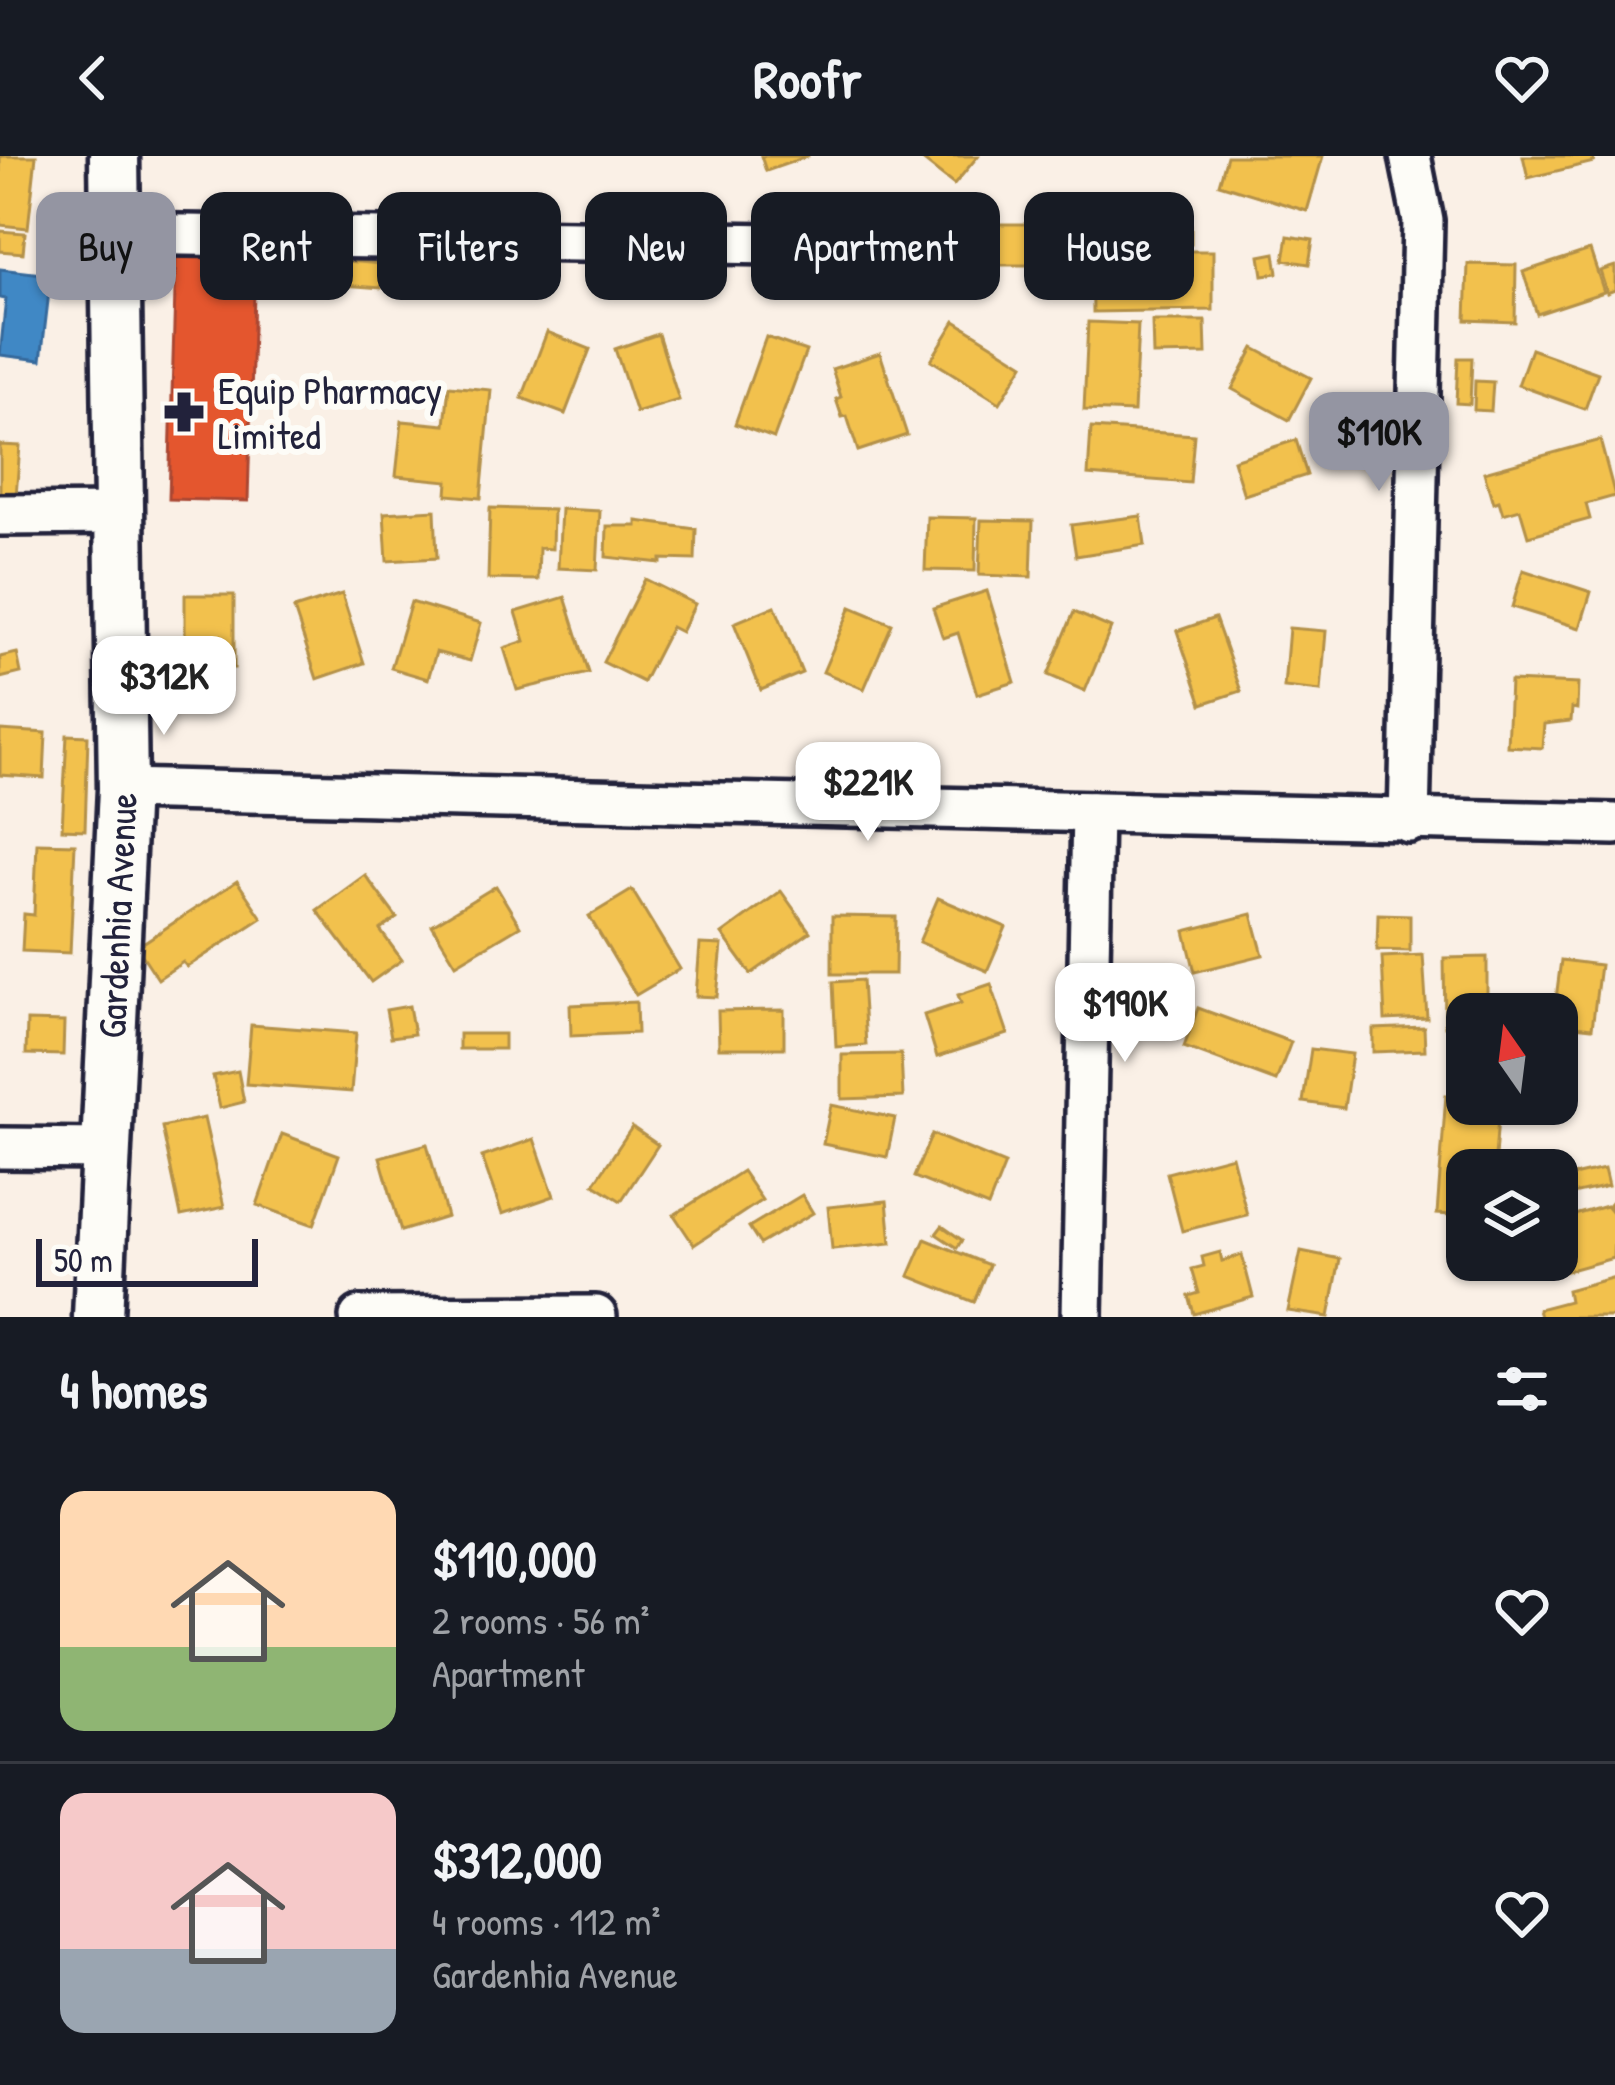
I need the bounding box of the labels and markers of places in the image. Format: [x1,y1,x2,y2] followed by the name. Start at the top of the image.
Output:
[218,363,442,461] place label: Equip Pharmacy Limited
[161,389,207,435] pharmacy icon: Equip Pharmacy Limited
[1295,392,1463,494] pin: $110K
[80,636,248,738] pin: $312K
[784,742,952,844] pin: $221K
[1041,963,1209,1065] pin: $190K

